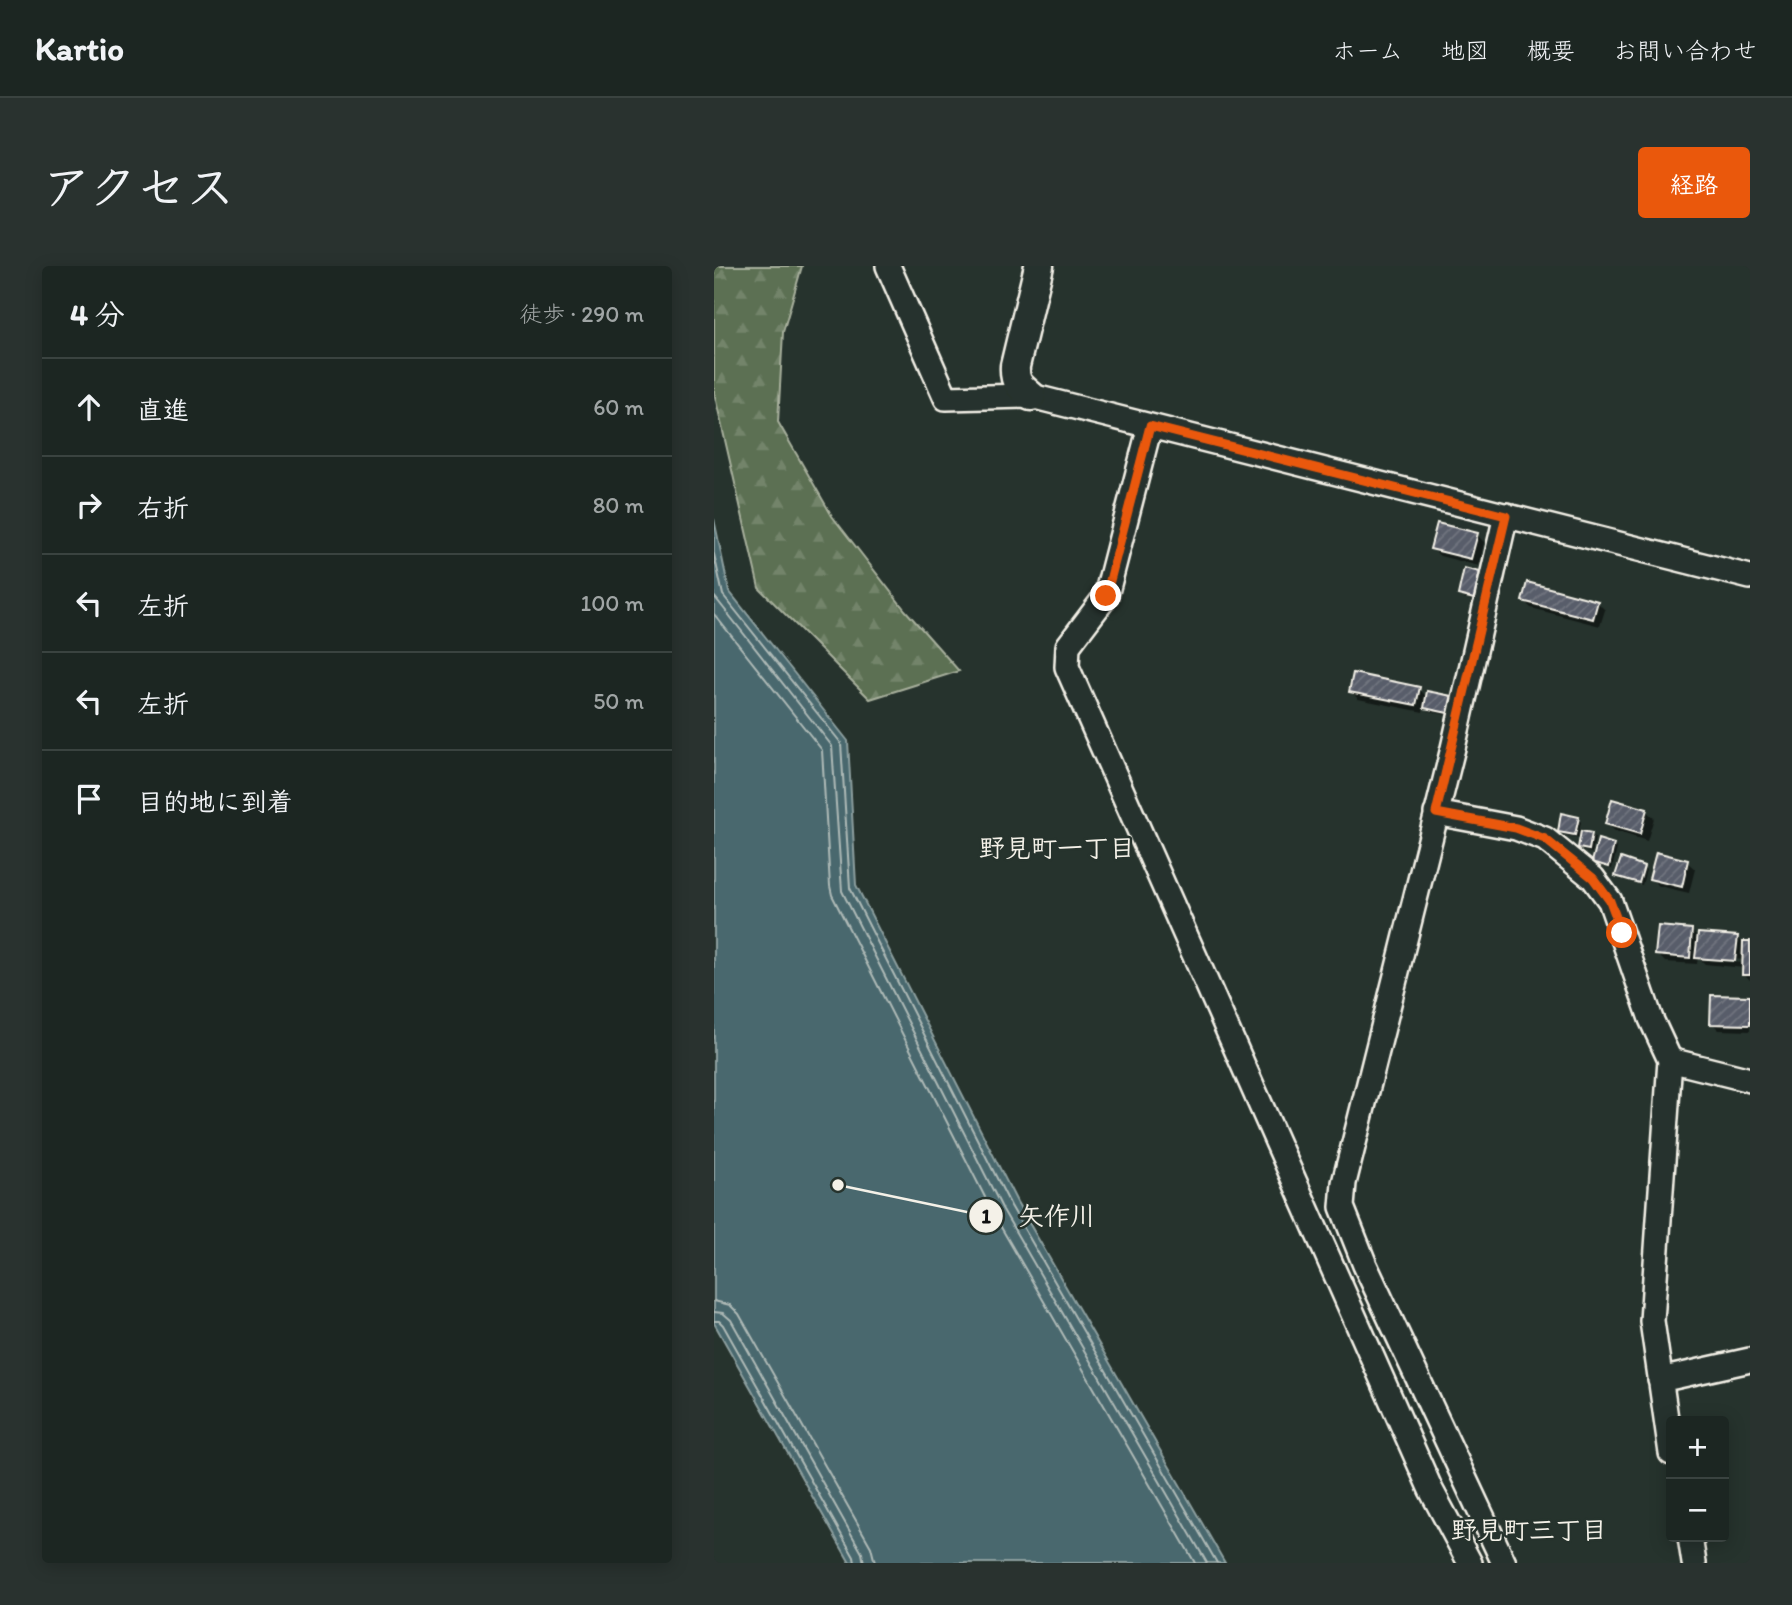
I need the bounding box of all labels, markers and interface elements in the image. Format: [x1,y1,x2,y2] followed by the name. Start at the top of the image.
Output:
[35,29,124,68] text: Kartio
[1332,36,1403,65] text: ホーム
[1441,36,1489,65] text: 地図
[1527,36,1575,65] text: 概要
[1613,36,1757,65] text: お問い合わせ
[1638,147,1750,218] button: 経路
[42,157,235,216] text: アクセス
[70,296,125,333] text: 4 分
[519,300,644,328] text: 徒歩 · 290 m
[70,388,108,426] icon: ahead
[593,393,644,421] text: 60 m
[137,394,189,426] text: 直進
[70,486,108,524] icon: right
[593,491,644,519] text: 80 m
[137,492,189,524] text: 右折
[1090,580,1121,611] route end
[70,584,108,622] icon: left
[580,589,644,617] text: 100 m
[137,590,189,622] text: 左折
[70,682,108,720] icon: left
[593,687,644,715] text: 50 m
[137,688,189,720] text: 左折
[70,780,108,818] icon: arrive
[137,786,293,818] text: 目的地に到着
[979,832,1135,864] district label: 野見町一丁目
[1606,917,1637,948] route start
[969,1193,1110,1240] callout: 矢作川
[1018,1200,1096,1232] text: 矢作川
[981,1203,991,1228] text: 1
[1666,1416,1729,1542] map controls
[1666,1416,1729,1479] button: +
[1666,1479,1729,1542] button: −
[1451,1514,1607,1546] district label: 野見町三丁目

